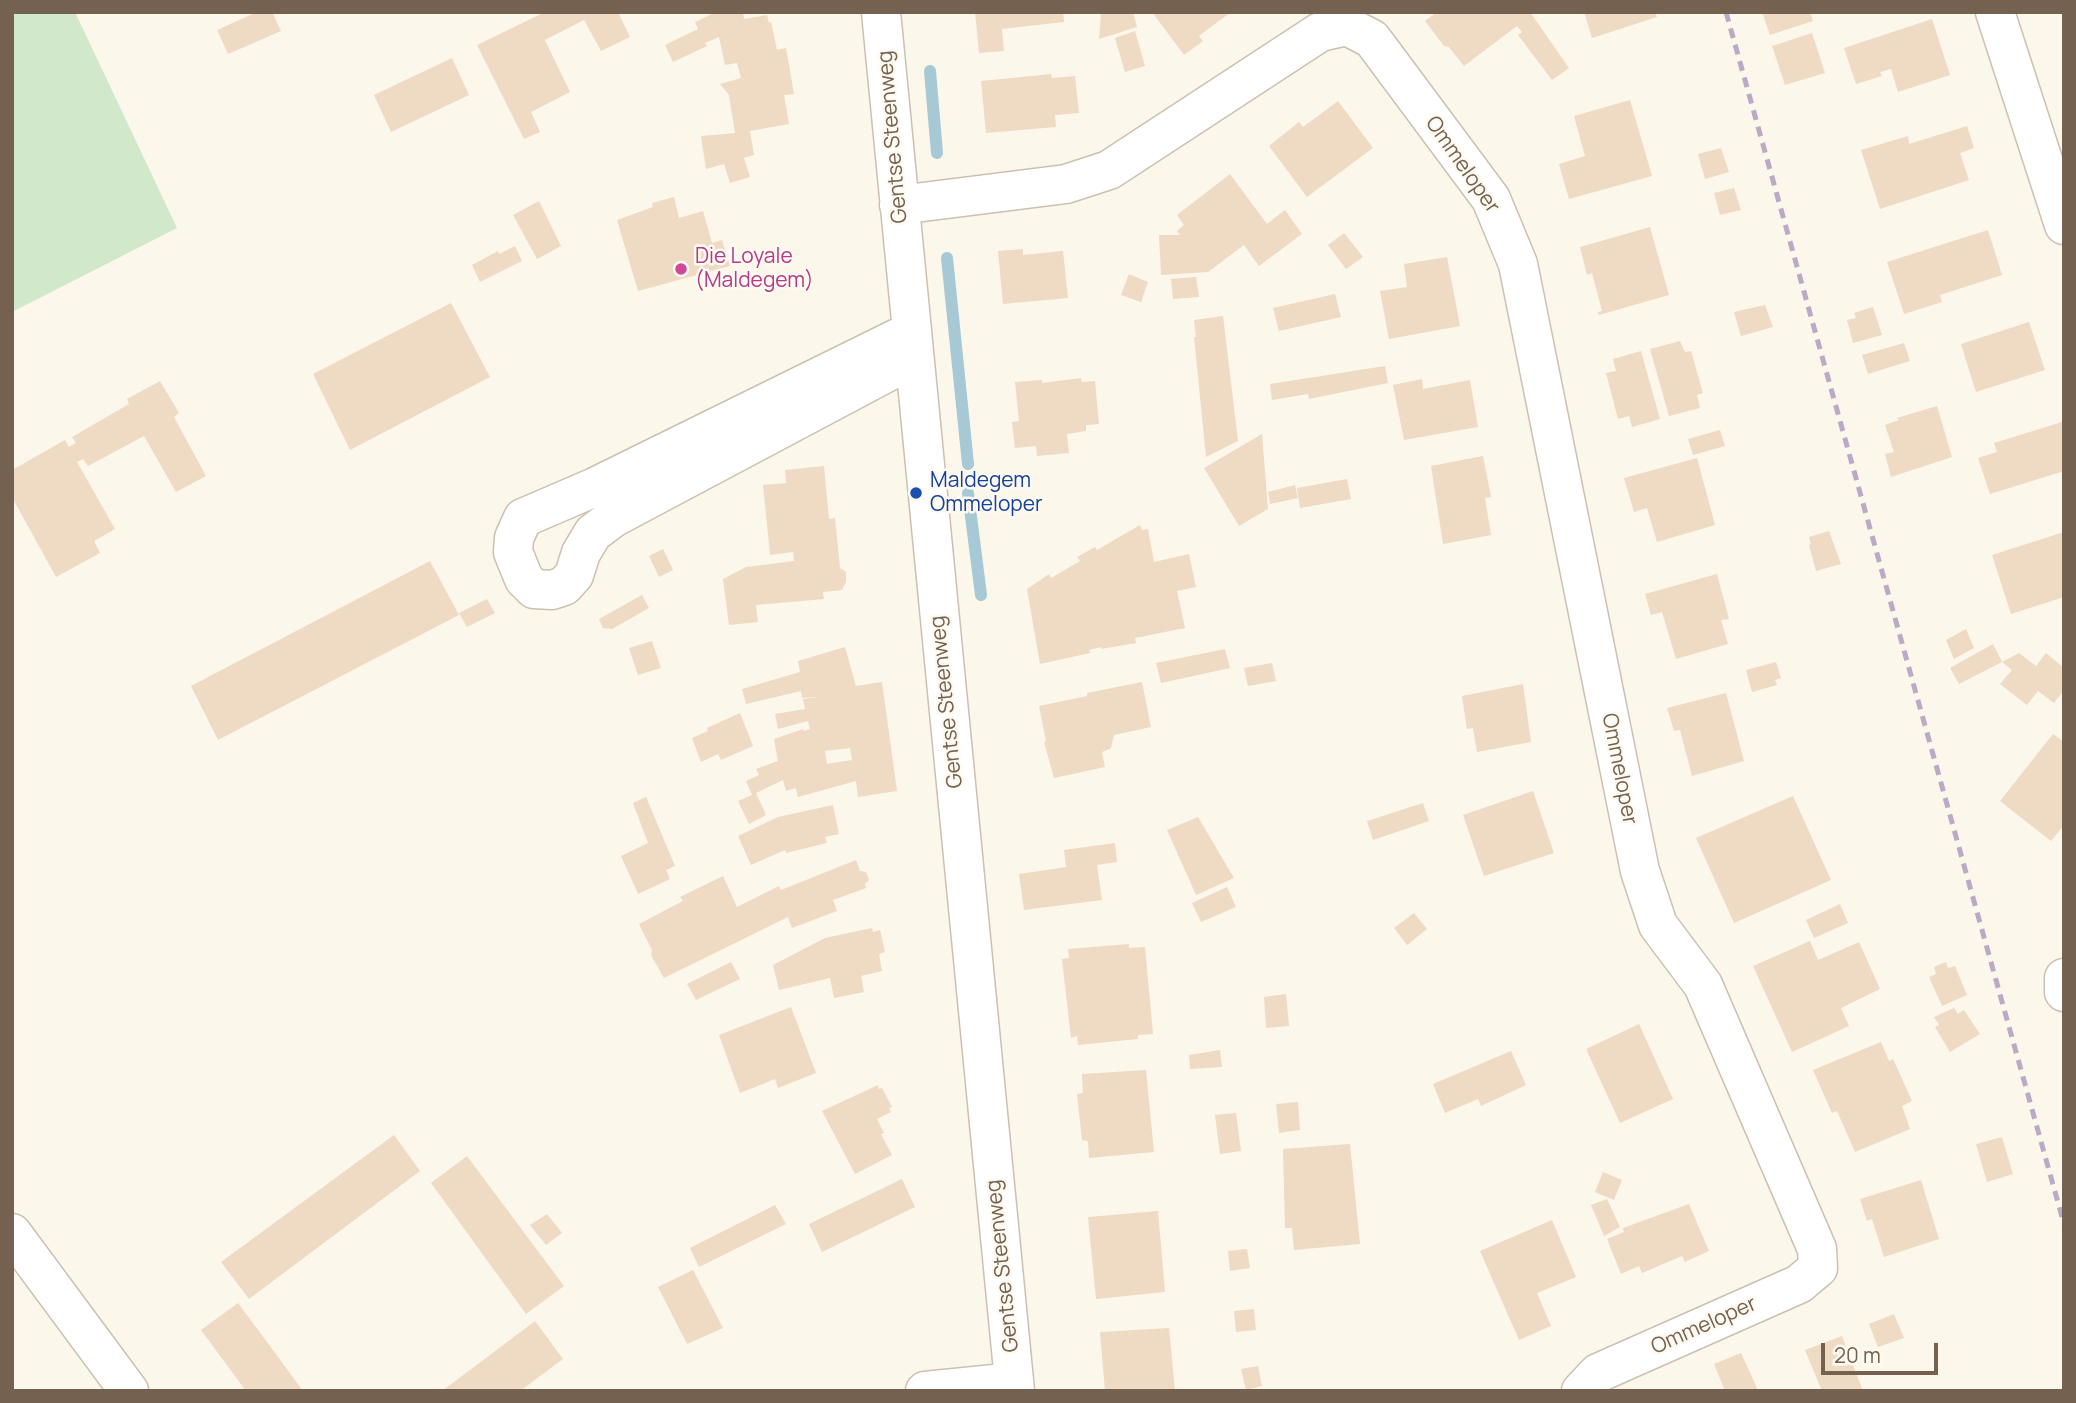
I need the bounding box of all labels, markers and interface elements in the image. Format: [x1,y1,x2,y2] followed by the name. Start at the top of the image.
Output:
[873,50,913,224] street label: Gentse Steenweg
[1419,112,1505,218] street label: Ommeloper
[695,244,814,294] place label: Die Loyale (Maldegem)
[673,261,689,277] marker: Die Loyale (Maldegem)
[930,468,1043,518] place label: Maldegem Ommeloper
[908,485,924,501] marker: Maldegem Ommeloper
[925,615,969,789] street label: Gentse Steenweg
[1596,711,1642,827] street label: Ommeloper
[981,1179,1025,1353] street label: Gentse Steenweg
[1647,1292,1761,1360] street label: Ommeloper
[1824,1330,1941,1374] scale bar
[1834,1341,1881,1369] text: 20 m

